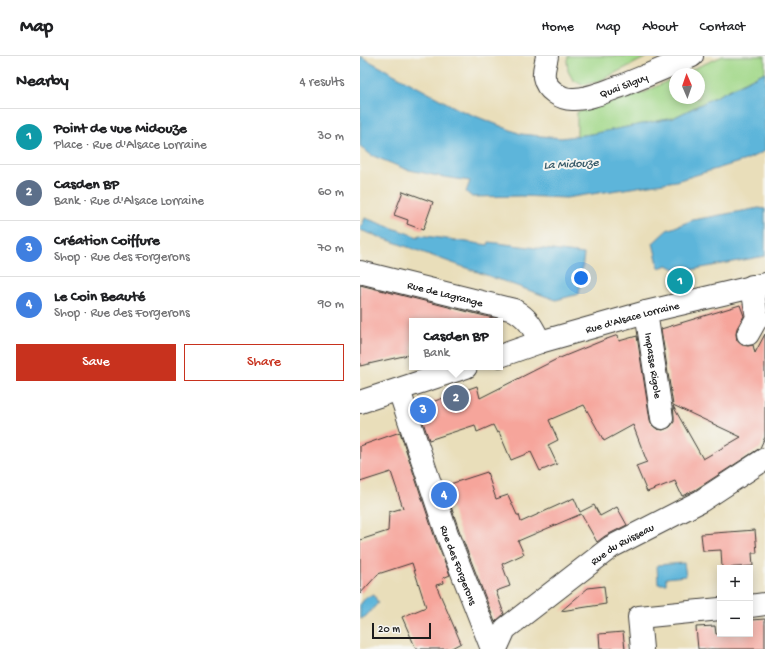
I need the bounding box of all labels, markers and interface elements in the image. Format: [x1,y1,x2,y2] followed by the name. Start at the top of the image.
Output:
[20,16,53,39] text: Map
[542,19,574,36] text: Home
[596,19,620,36] text: Map
[642,19,678,36] text: About
[700,19,745,36] text: Contact
[669,68,705,104] north arrow
[598,71,650,101] street label: Quai Silguy
[16,72,69,92] text: Nearby
[300,75,344,90] text: 4 results
[54,120,187,138] text: Point de vue Midouze
[26,129,32,144] text: 1
[318,129,344,144] text: 30 m
[54,138,207,153] text: Place · Rue d'Alsace Lorraine
[543,157,600,173] water label: La Midouze
[54,176,119,194] text: Casden BP
[26,185,32,200] text: 2
[318,185,344,200] text: 60 m
[54,194,204,209] text: Bank · Rue d'Alsace Lorraine
[54,232,160,250] text: Création Coiffure
[26,241,32,256] text: 3
[318,241,344,256] text: 70 m
[54,250,190,265] text: Shop · Rue des Forgerons
[667,266,693,296] pin: 1
[571,268,591,288] your location
[406,280,484,310] street label: Rue de Lagrange
[54,288,145,306] text: Le Coin Beauté
[26,297,32,312] text: 4
[318,297,344,312] text: 90 m
[584,300,681,337] street label: Rue d'Alsace Lorraine
[54,306,190,321] text: Shop · Rue des Forgerons
[409,318,503,370] popup
[423,328,489,346] text: Casden BP
[641,332,663,400] street label: Impasse Rigole
[16,344,176,381] button: Save
[184,344,344,381] button: Share
[423,346,449,361] text: Bank
[443,383,469,413] pin: 2
[410,395,436,425] pin: 3
[431,480,457,510] pin: 4
[589,522,656,569] street label: Rue du Ruisseau
[437,524,479,608] street label: Rue des Forgerons
[717,565,753,637] map controls
[717,565,753,601] button: +
[717,601,753,637] button: −
[372,621,431,640] scale bar
[378,624,400,636] text: 20 m

